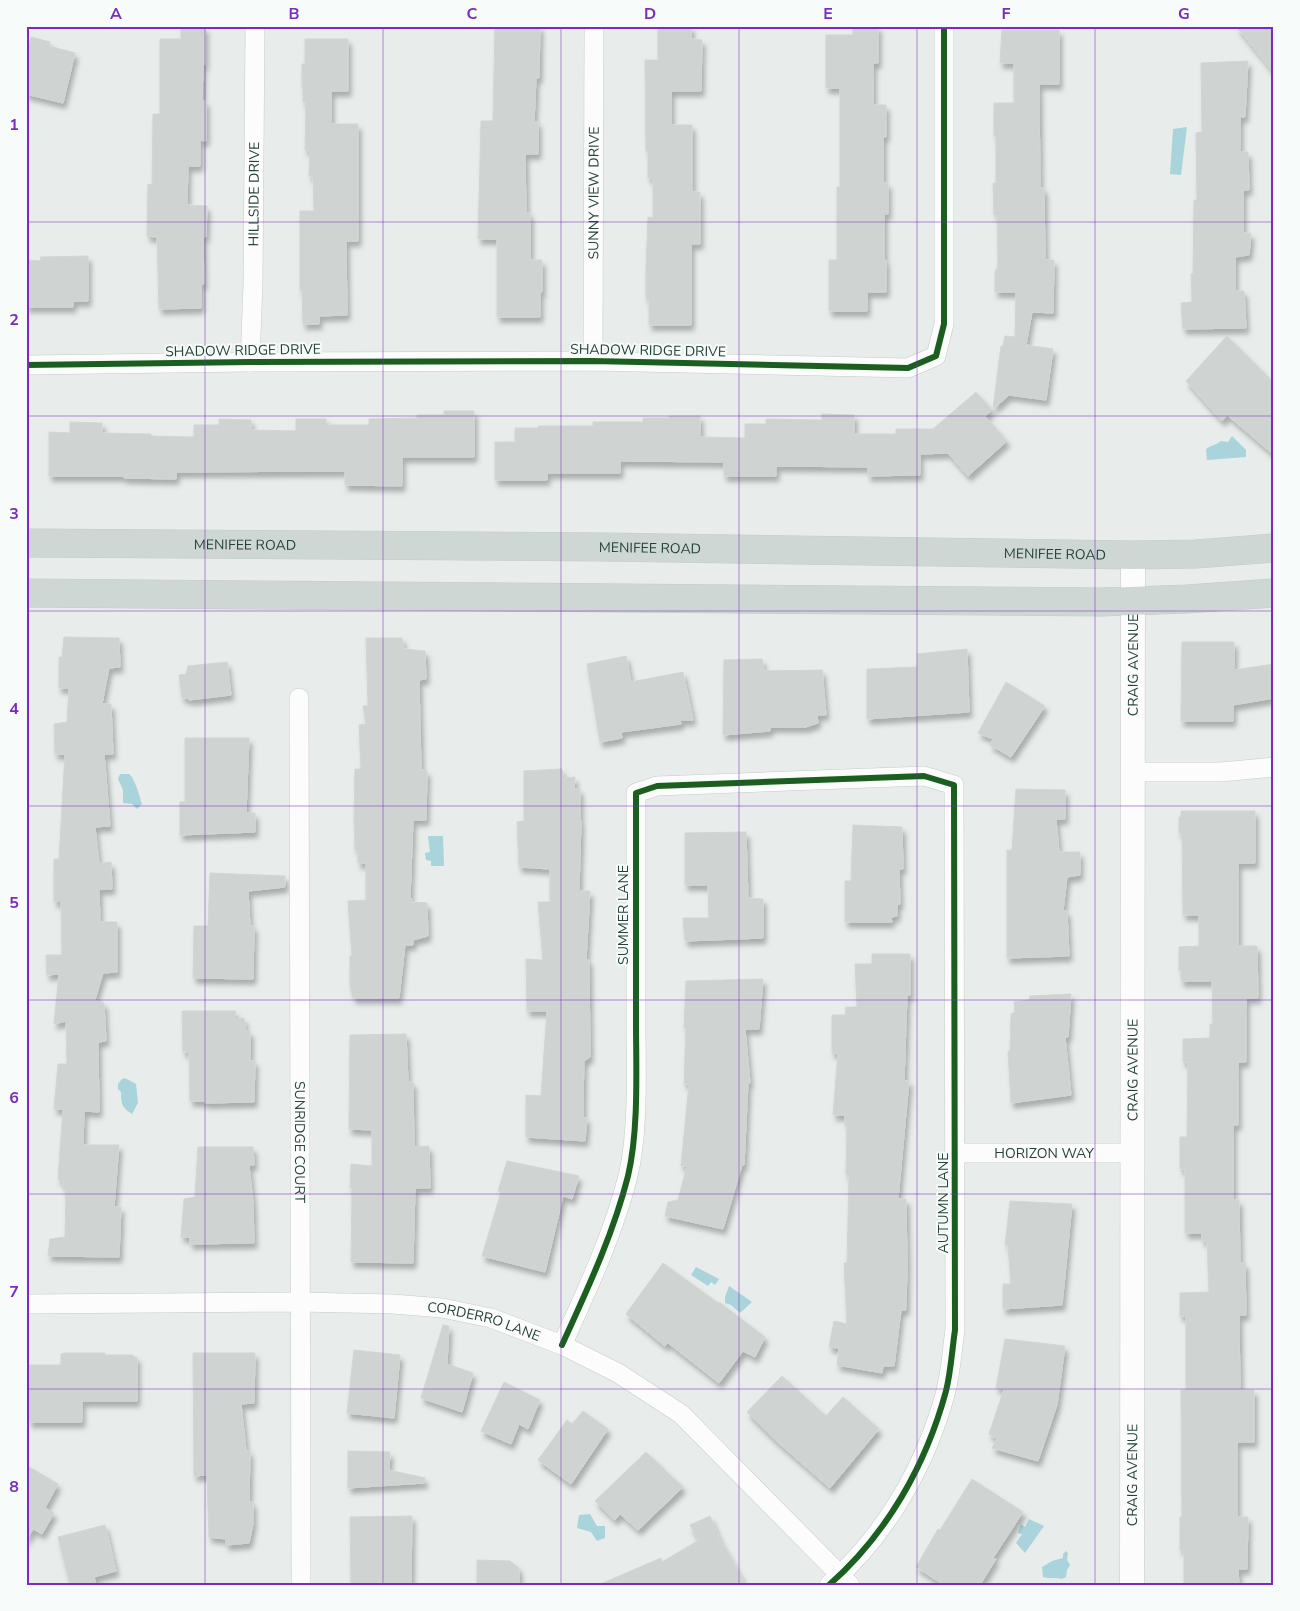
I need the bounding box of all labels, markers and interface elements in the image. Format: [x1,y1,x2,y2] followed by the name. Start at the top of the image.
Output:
[110,3,122,25] text: A
[288,3,300,25] text: B
[467,3,478,25] text: C
[644,3,656,25] text: D
[823,3,833,25] text: E
[1002,3,1011,25] text: F
[1178,3,1190,25] text: G
[9,114,19,136] text: 1
[584,126,604,260] street label: SUNNY VIEW DRIVE
[244,142,264,247] street label: HILLSIDE DRIVE
[9,309,19,331] text: 2
[165,340,321,361] street label: SHADOW RIDGE DRIVE
[570,340,726,361] street label: SHADOW RIDGE DRIVE
[9,503,19,525] text: 3
[194,535,296,555] street label: MENIFEE ROAD
[599,538,701,558] street label: MENIFEE ROAD
[1004,544,1106,565] street label: MENIFEE ROAD
[1124,614,1143,716] street label: CRAIG AVENUE
[9,698,19,720] text: 4
[614,865,633,965] street label: SUMMER LANE
[9,892,19,914] text: 5
[1123,1019,1143,1121] street label: CRAIG AVENUE
[290,1081,309,1204] street label: SUNRIDGE COURT
[9,1087,19,1109] text: 6
[994,1144,1094,1163] street label: HORIZON WAY
[934,1153,953,1253] street label: AUTUMN LANE
[9,1281,19,1303] text: 7
[427,1298,543,1346] street label: CORDERRO LANE
[1123,1424,1142,1526] street label: CRAIG AVENUE
[9,1476,19,1498] text: 8

